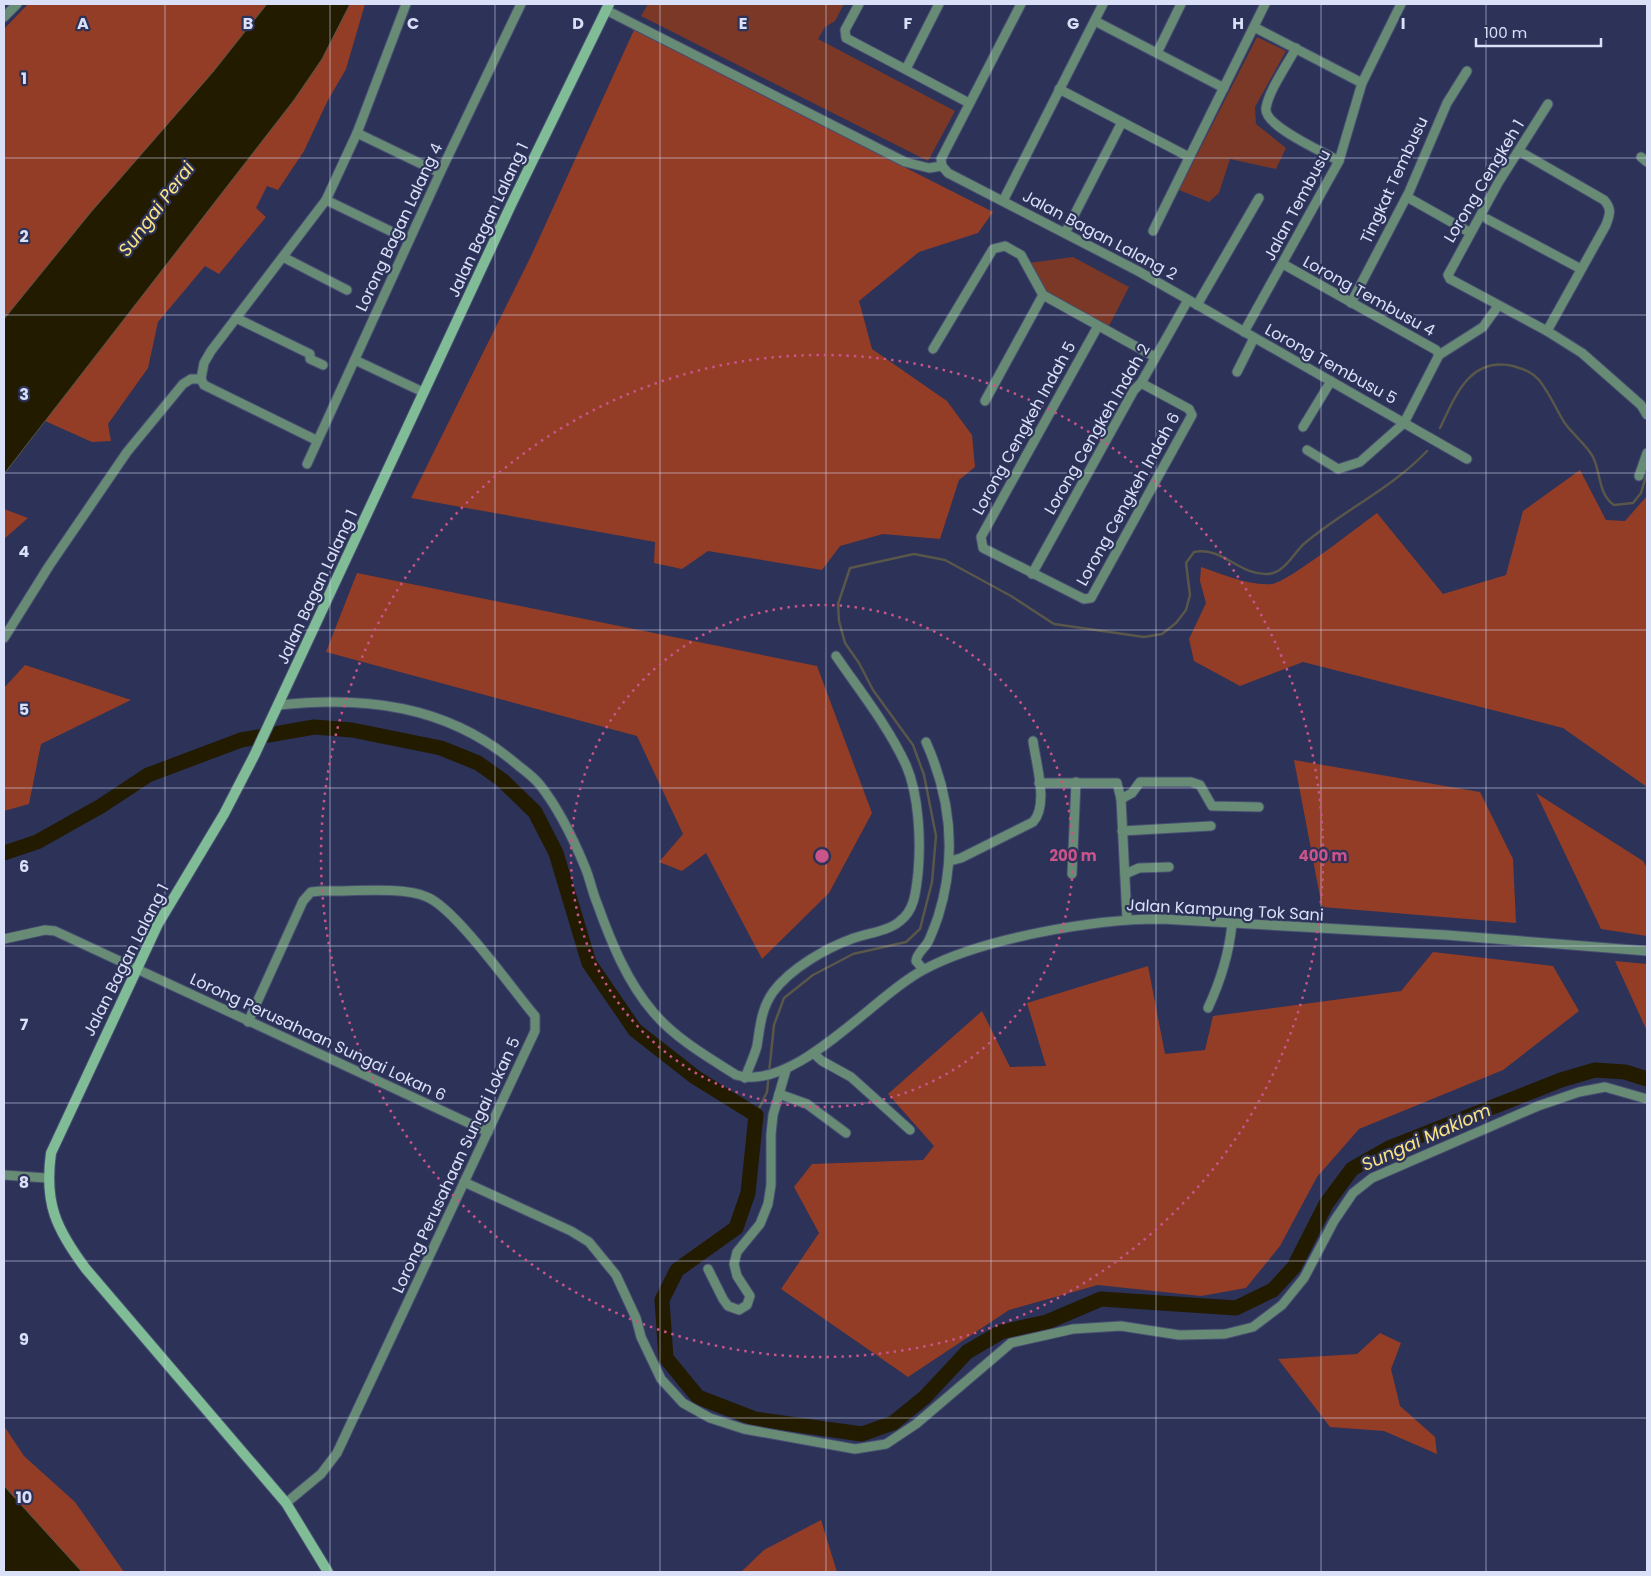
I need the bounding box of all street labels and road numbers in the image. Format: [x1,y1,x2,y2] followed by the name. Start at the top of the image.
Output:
[1355,113,1433,247] street label: Tingkat Tembusu
[1438,115,1530,247] street label: Lorong Cengkeh 1
[350,139,448,315] street label: Lorong Bagan Lalang 4
[442,139,534,301] street label: Jalan Bagan Lalang 1
[1258,145,1336,265] street label: Jalan Tembusu
[1019,184,1181,286] street label: Jalan Bagan Lalang 2
[1299,250,1439,342] street label: Lorong Tembusu 4
[1261,318,1401,410] street label: Lorong Tembusu 5
[967,337,1081,519] street label: Lorong Cengkeh Indah 5
[1038,339,1156,519] street label: Lorong Cengkeh Indah 2
[1071,408,1185,590] street label: Lorong Cengkeh Indah 6
[271,506,363,668] street label: Jalan Bagan Lalang 1
[78,880,174,1040] street label: Jalan Bagan Lalang 1
[1126,893,1324,927] street label: Jalan Kampung Tok Sani
[186,967,450,1107] street label: Lorong Perusahaan Sungai Lokan 6
[386,1033,526,1297] street label: Lorong Perusahaan Sungai Lokan 5

